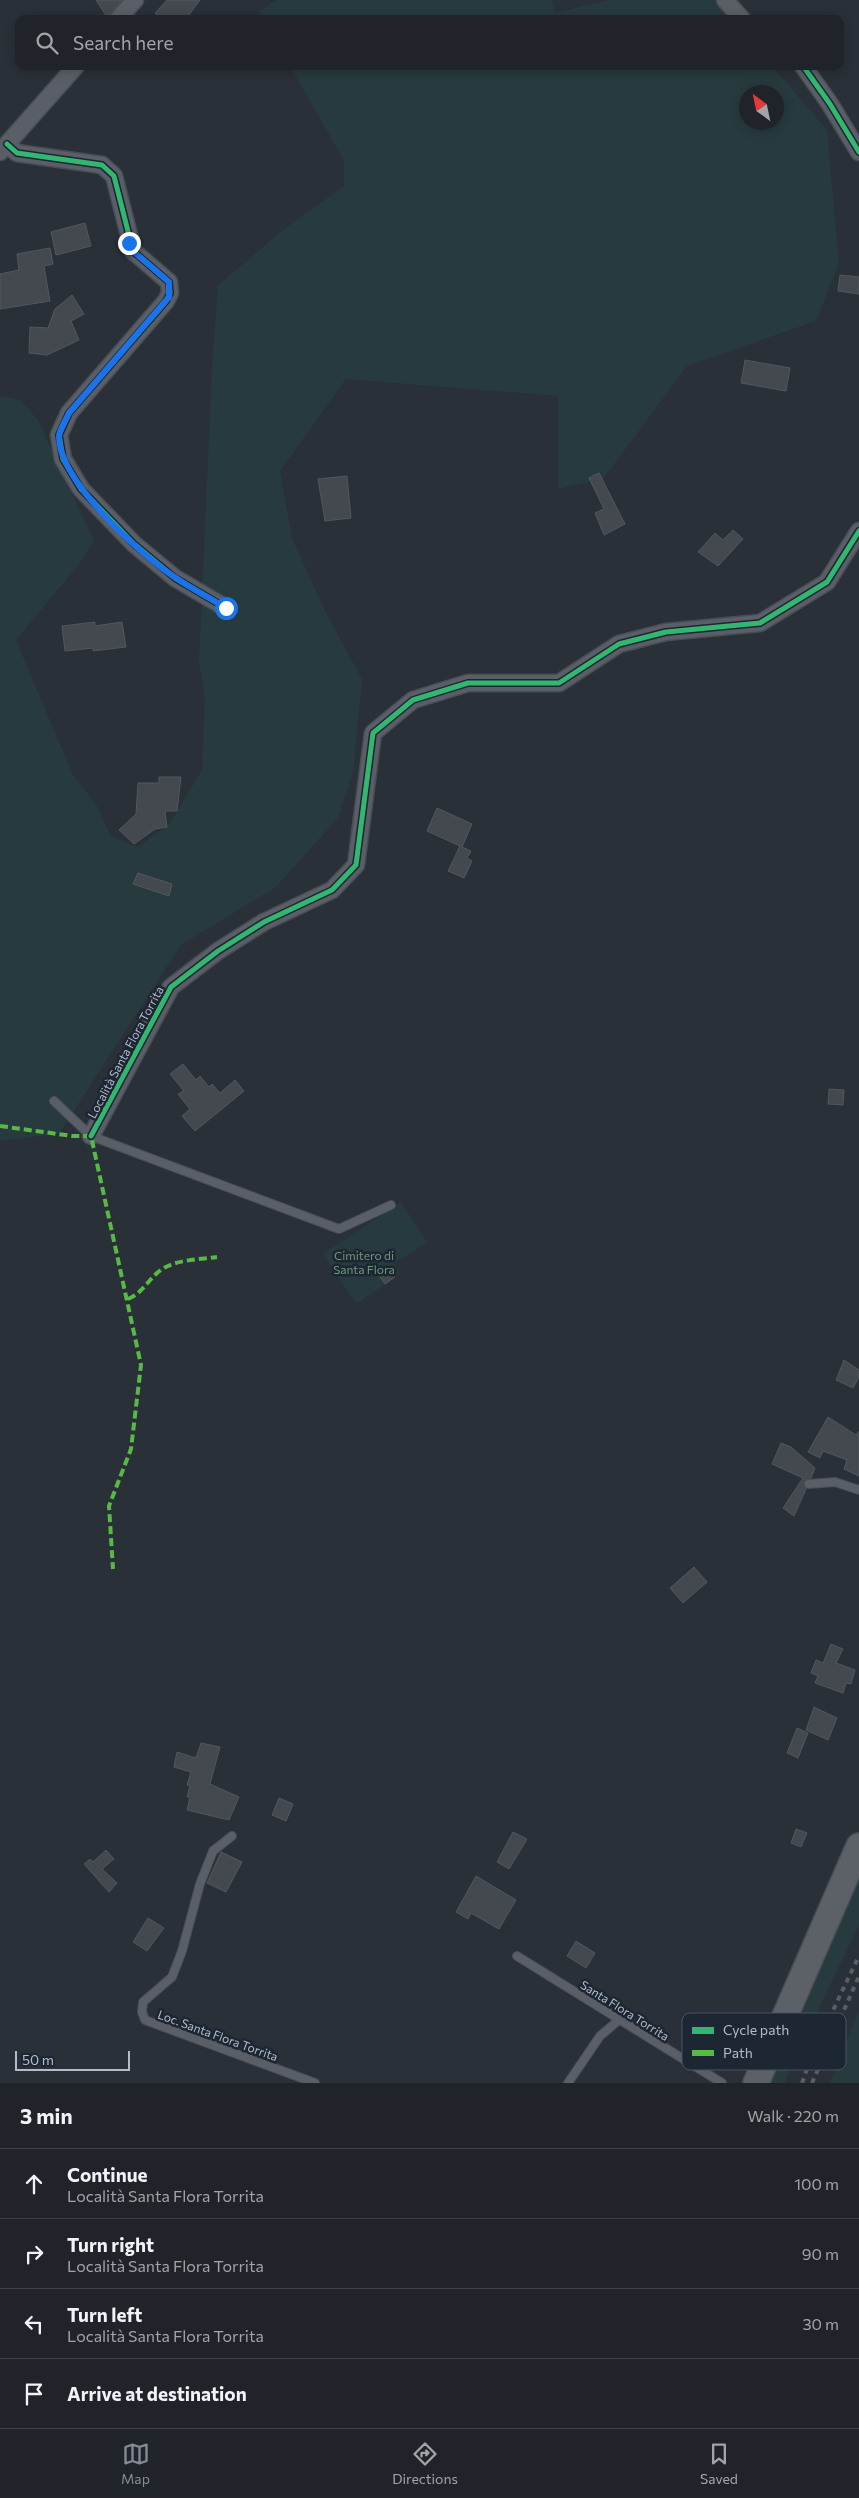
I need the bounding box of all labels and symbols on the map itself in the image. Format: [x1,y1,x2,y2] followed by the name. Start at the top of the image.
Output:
[739,85,784,130] north arrow
[118,232,141,255] route end
[215,597,238,620] route start
[84,984,166,1120] street label: Località Santa Flora Torrita
[333,1248,395,1276] park label: Cimitero di Santa Flora
[578,1977,672,2043] street label: Santa Flora Torrita
[156,2007,280,2063] street label: Loc. Santa Flora Torrita
[682,2013,846,2070] legend
[723,2021,789,2038] text: Cycle path
[723,2044,753,2061] text: Path
[15,2048,130,2071] scale bar

